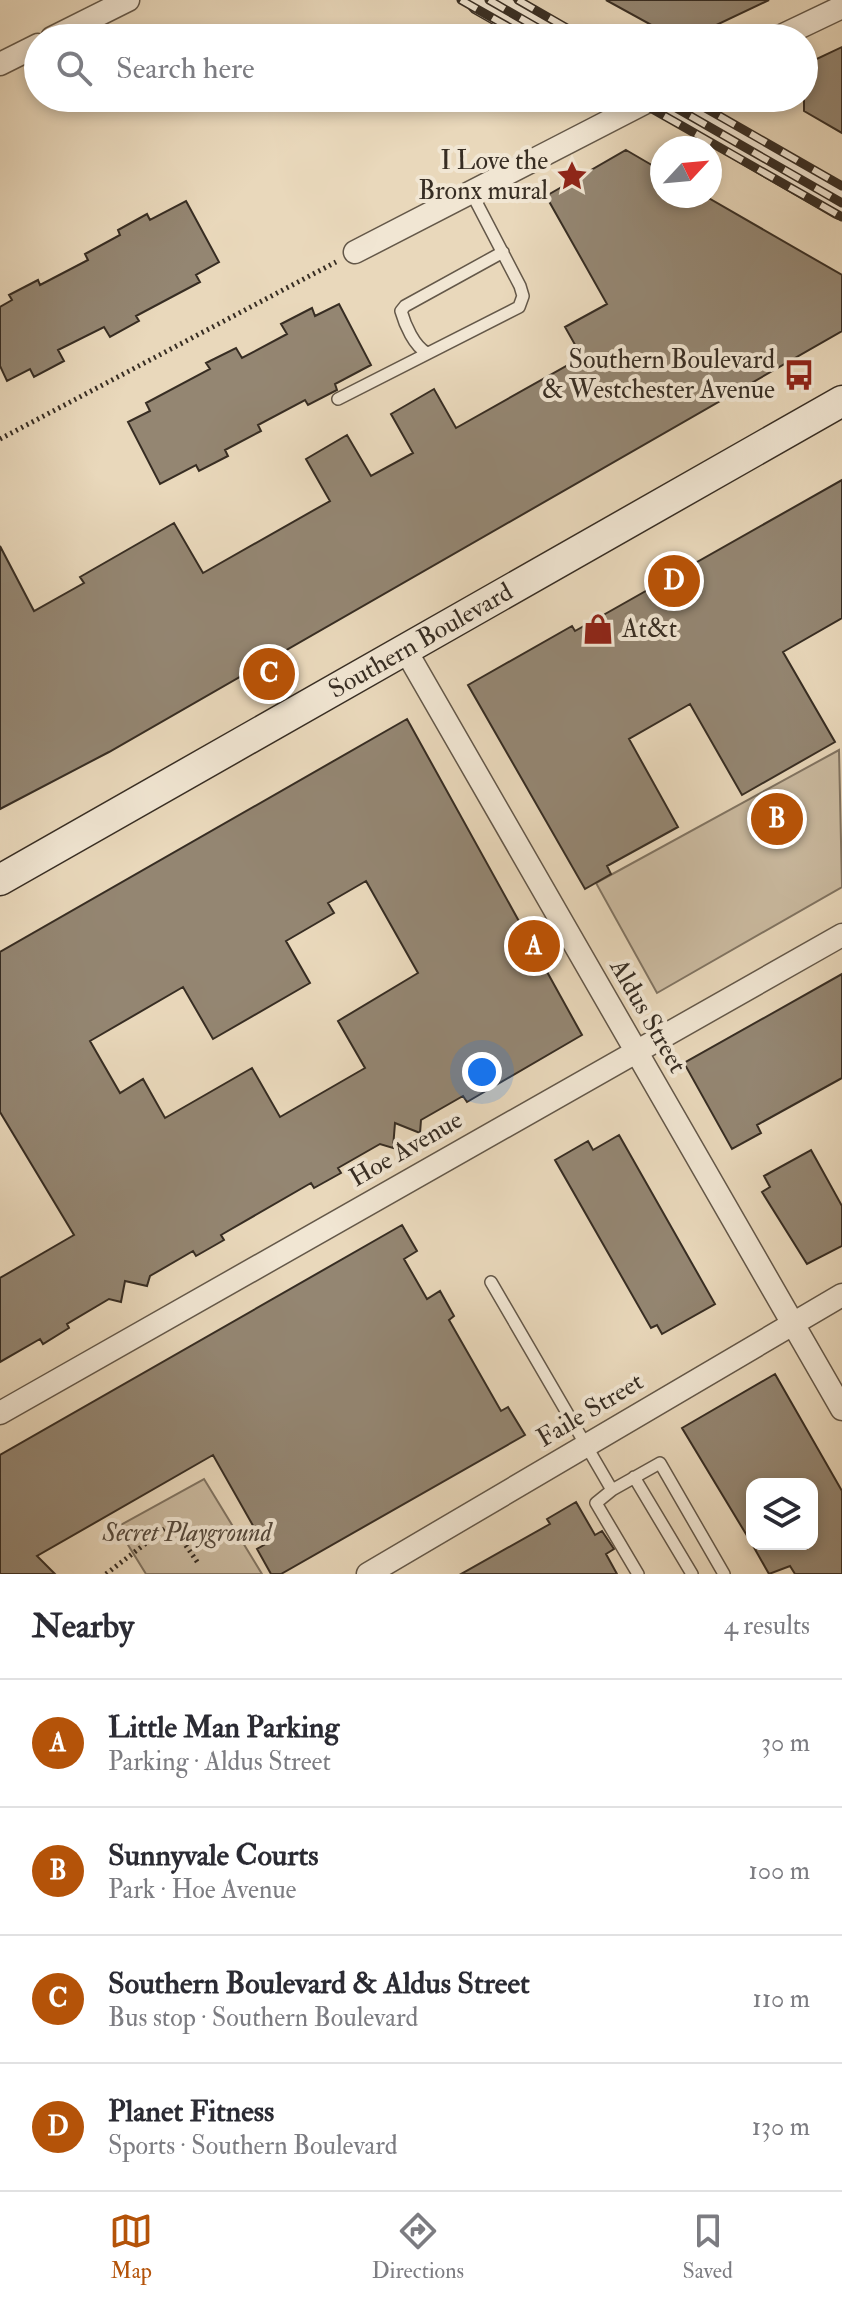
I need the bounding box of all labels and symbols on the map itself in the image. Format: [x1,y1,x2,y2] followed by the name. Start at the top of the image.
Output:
[650,136,722,208] north arrow
[418,145,548,207] place label: I Love the Bronx mural
[555,159,589,193] place icon: I Love the Bronx mural
[542,344,775,406] place label: Southern Boulevard & Westchester Avenue
[782,358,816,392] bus stop icon: Southern Boulevard & Westchester Avenue
[648,551,700,611] pin: D
[323,576,519,706] street label: Southern Boulevard
[581,612,615,646] shop icon: At&t
[621,613,677,645] place label: At&t
[243,644,295,704] pin: C
[751,789,803,849] pin: B
[508,916,560,976] pin: A
[602,952,693,1079] street label: Aldus Street
[462,1052,502,1092] your location
[344,1104,468,1194] street label: Hoe Avenue
[531,1366,649,1454] street label: Faile Street
[101,1517,274,1549] park label: Secret Playground

